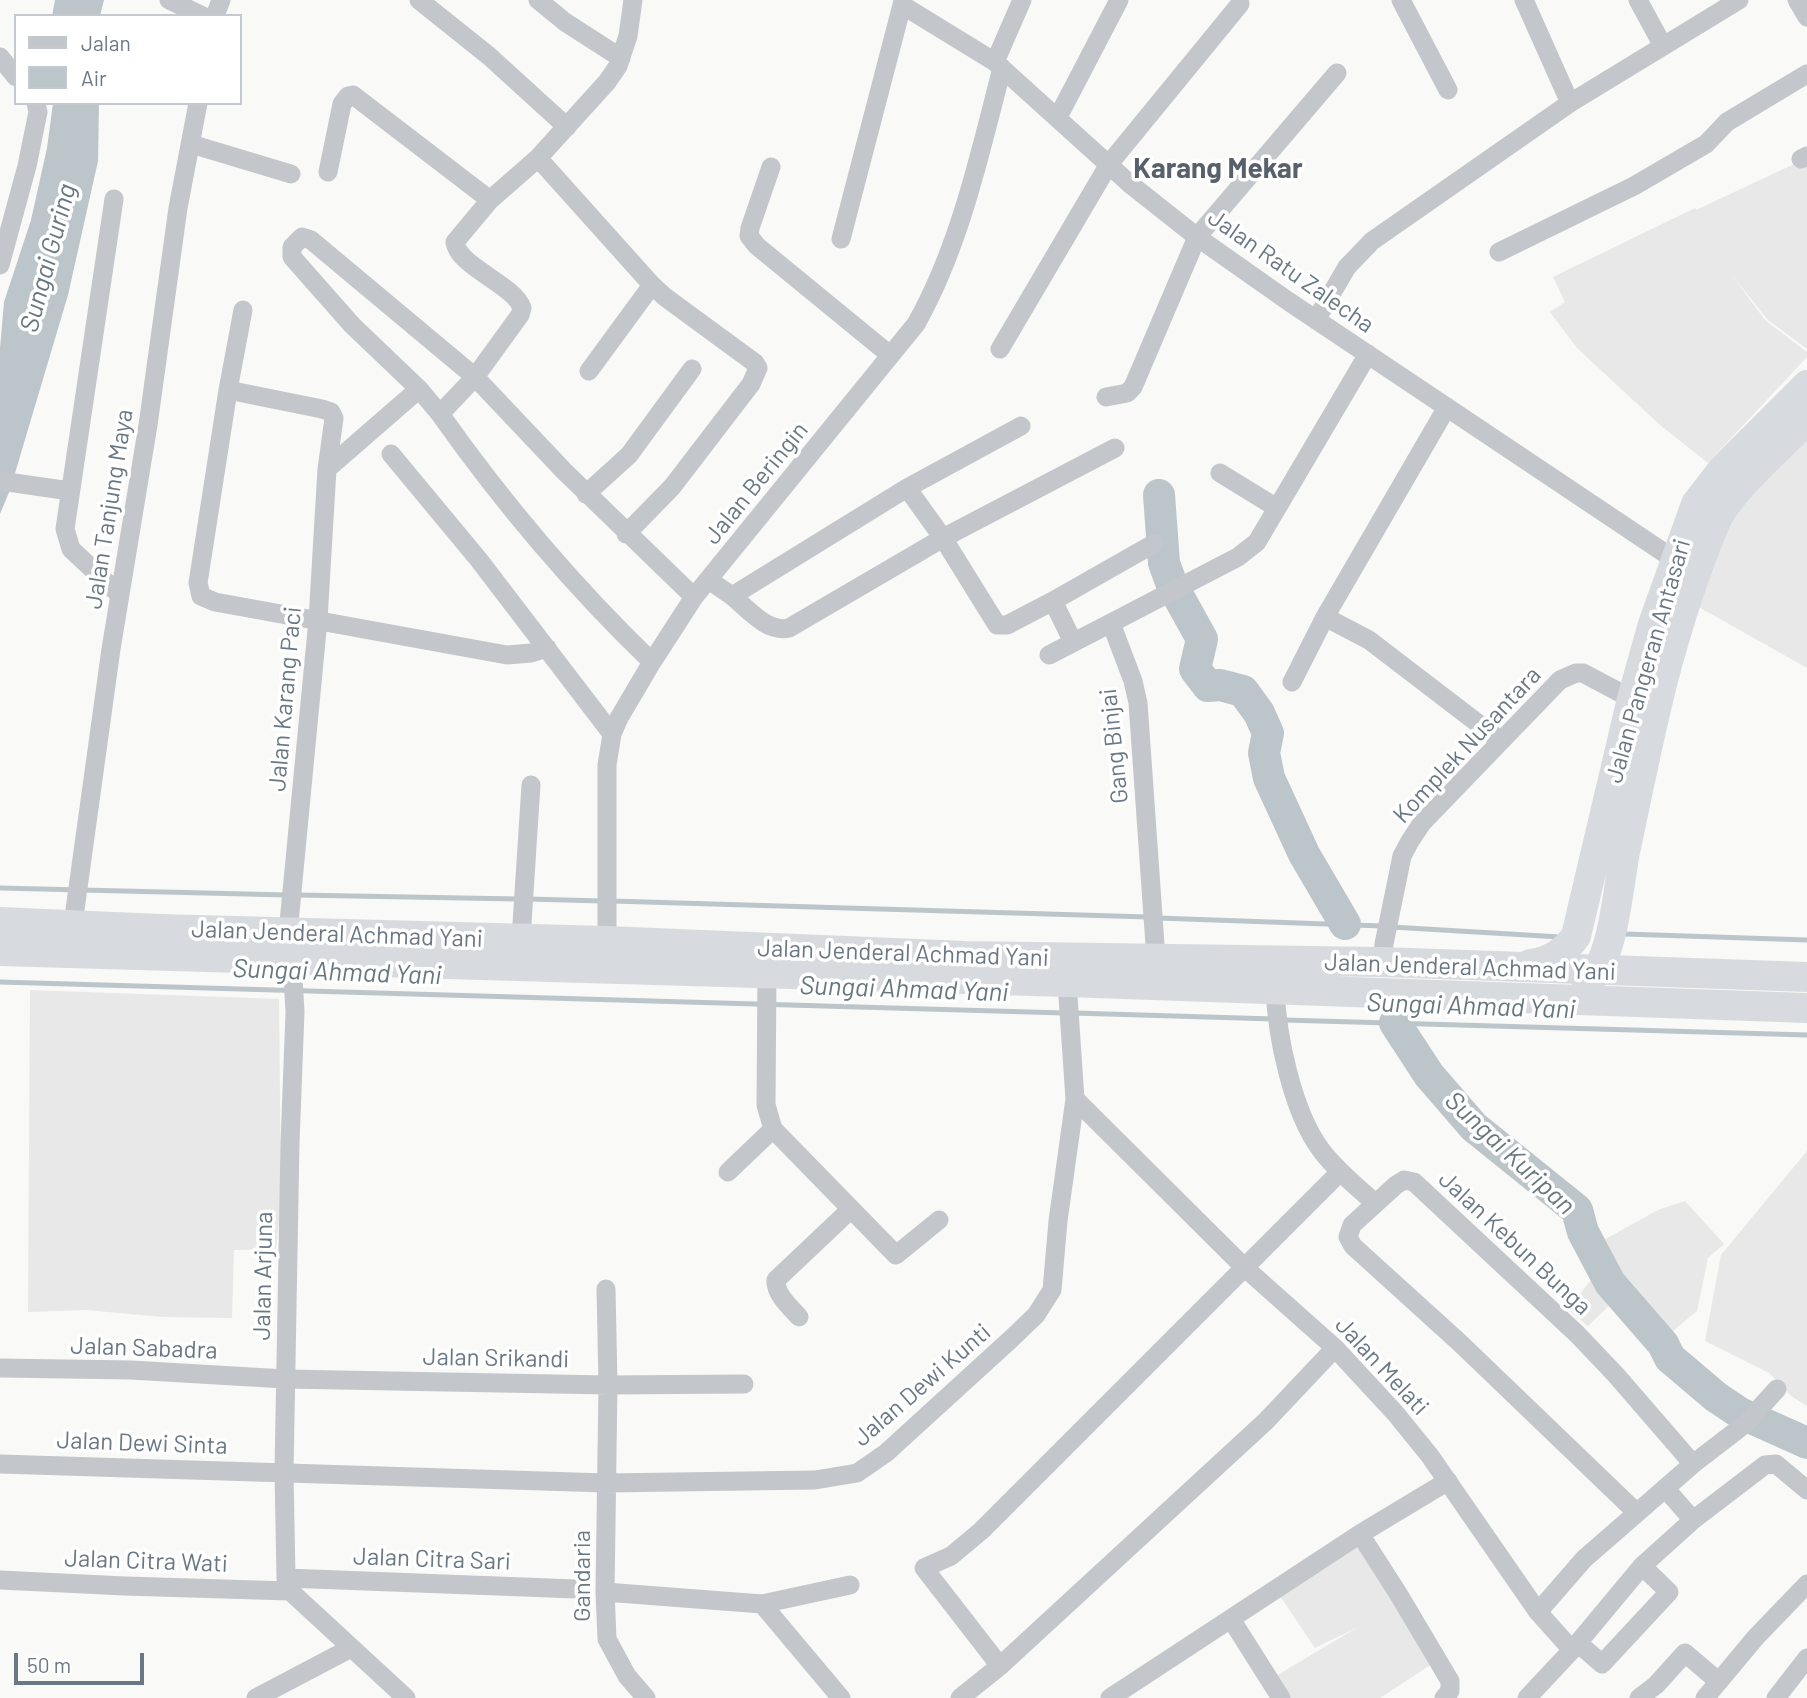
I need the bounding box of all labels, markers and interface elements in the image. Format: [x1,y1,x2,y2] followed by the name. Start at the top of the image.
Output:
[14,14,242,105] legend
[81,30,131,55] text: Jalan
[81,65,107,90] text: Air
[1133,152,1303,186] district label: Karang Mekar
[13,180,83,336] water label: Sungai Guring
[1202,203,1380,339] street label: Jalan Ratu Zalecha
[79,407,139,611] street label: Jalan Tanjung Maya
[698,416,814,550] street label: Jalan Beringin
[1599,536,1697,786] street label: Jalan Pangeran Antasari
[263,606,307,792] street label: Jalan Karang Paci
[1387,661,1547,829] street label: Komplek Nusantara
[1094,687,1134,805] street label: Gang Binjai
[191,915,483,953] street label: Jalan Jenderal Achmad Yani
[757,934,1049,972] street label: Jalan Jenderal Achmad Yani
[1324,948,1616,986] street label: Jalan Jenderal Achmad Yani
[232,953,442,991] water label: Sungai Ahmad Yani
[799,970,1009,1008] water label: Sungai Ahmad Yani
[1366,987,1576,1025] water label: Sungai Ahmad Yani
[1439,1085,1581,1221] water label: Sungai Kuripan
[1433,1165,1597,1321] street label: Jalan Kebun Bunga
[247,1211,279,1341] street label: Jalan Arjuna
[1329,1311,1435,1421] street label: Jalan Melati
[847,1318,997,1452] street label: Jalan Dewi Kunti
[70,1331,218,1365] street label: Jalan Sabadra
[422,1342,570,1374] street label: Jalan Srikandi
[56,1426,228,1460] street label: Jalan Dewi Sinta
[568,1530,596,1622] street label: Gandaria
[353,1542,511,1576] street label: Jalan Citra Sari
[64,1544,228,1578] street label: Jalan Citra Wati
[18,1638,147,1682] scale bar
[27,1652,71,1677] text: 50 m

